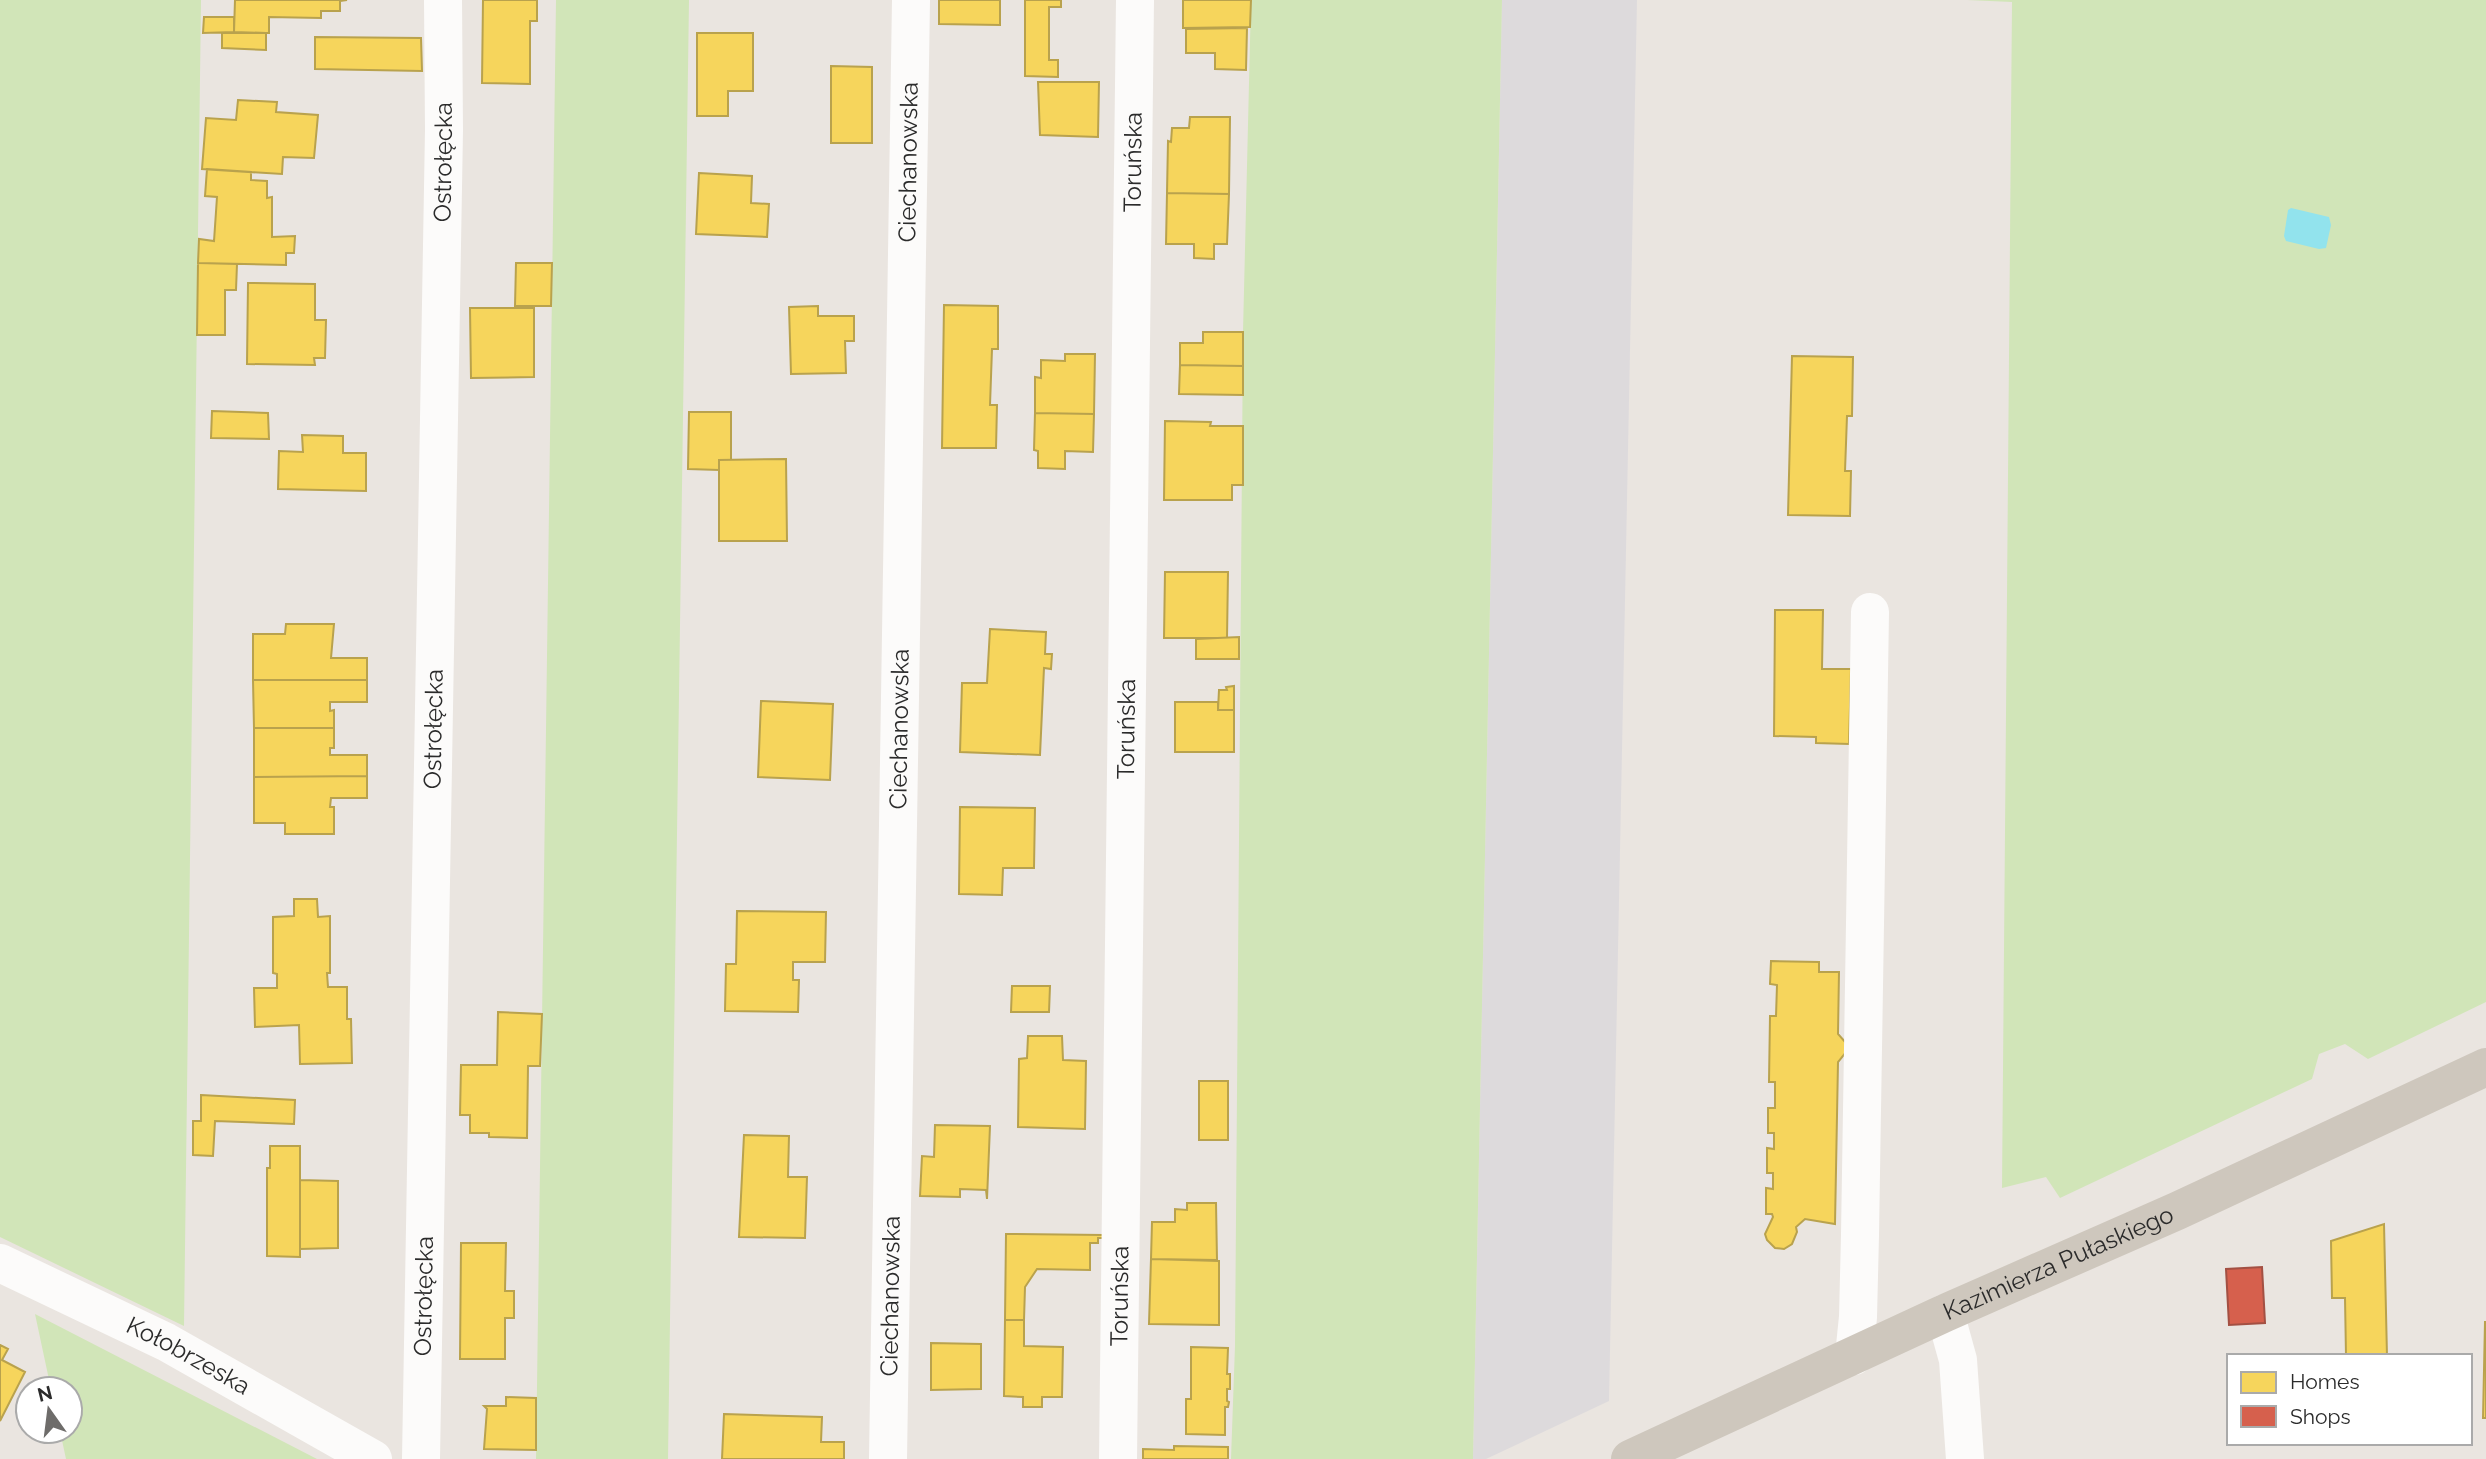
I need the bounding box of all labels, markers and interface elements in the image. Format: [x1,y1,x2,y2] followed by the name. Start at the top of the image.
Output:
[892,82,924,243] street label: Ciechanowska
[427,102,458,222] street label: Ostrołęcka
[1118,112,1148,212] street label: Toruńska
[883,649,915,810] street label: Ciechanowska
[418,669,449,789] street label: Ostrołęcka
[1111,679,1141,779] street label: Toruńska
[1939,1199,2178,1326] street label: Kazimierza Pułaskiego
[874,1216,906,1376] street label: Ciechanowska
[408,1236,439,1356] street label: Ostrołęcka
[1104,1246,1134,1346] street label: Toruńska
[122,1310,256,1401] street label: Kołobrzeska
[2227,1354,2472,1445] legend
[2290,1369,2360,1394] text: Homes
[14,1375,84,1445] north arrow
[35,1381,55,1406] text: N
[2290,1404,2351,1429] text: Shops

